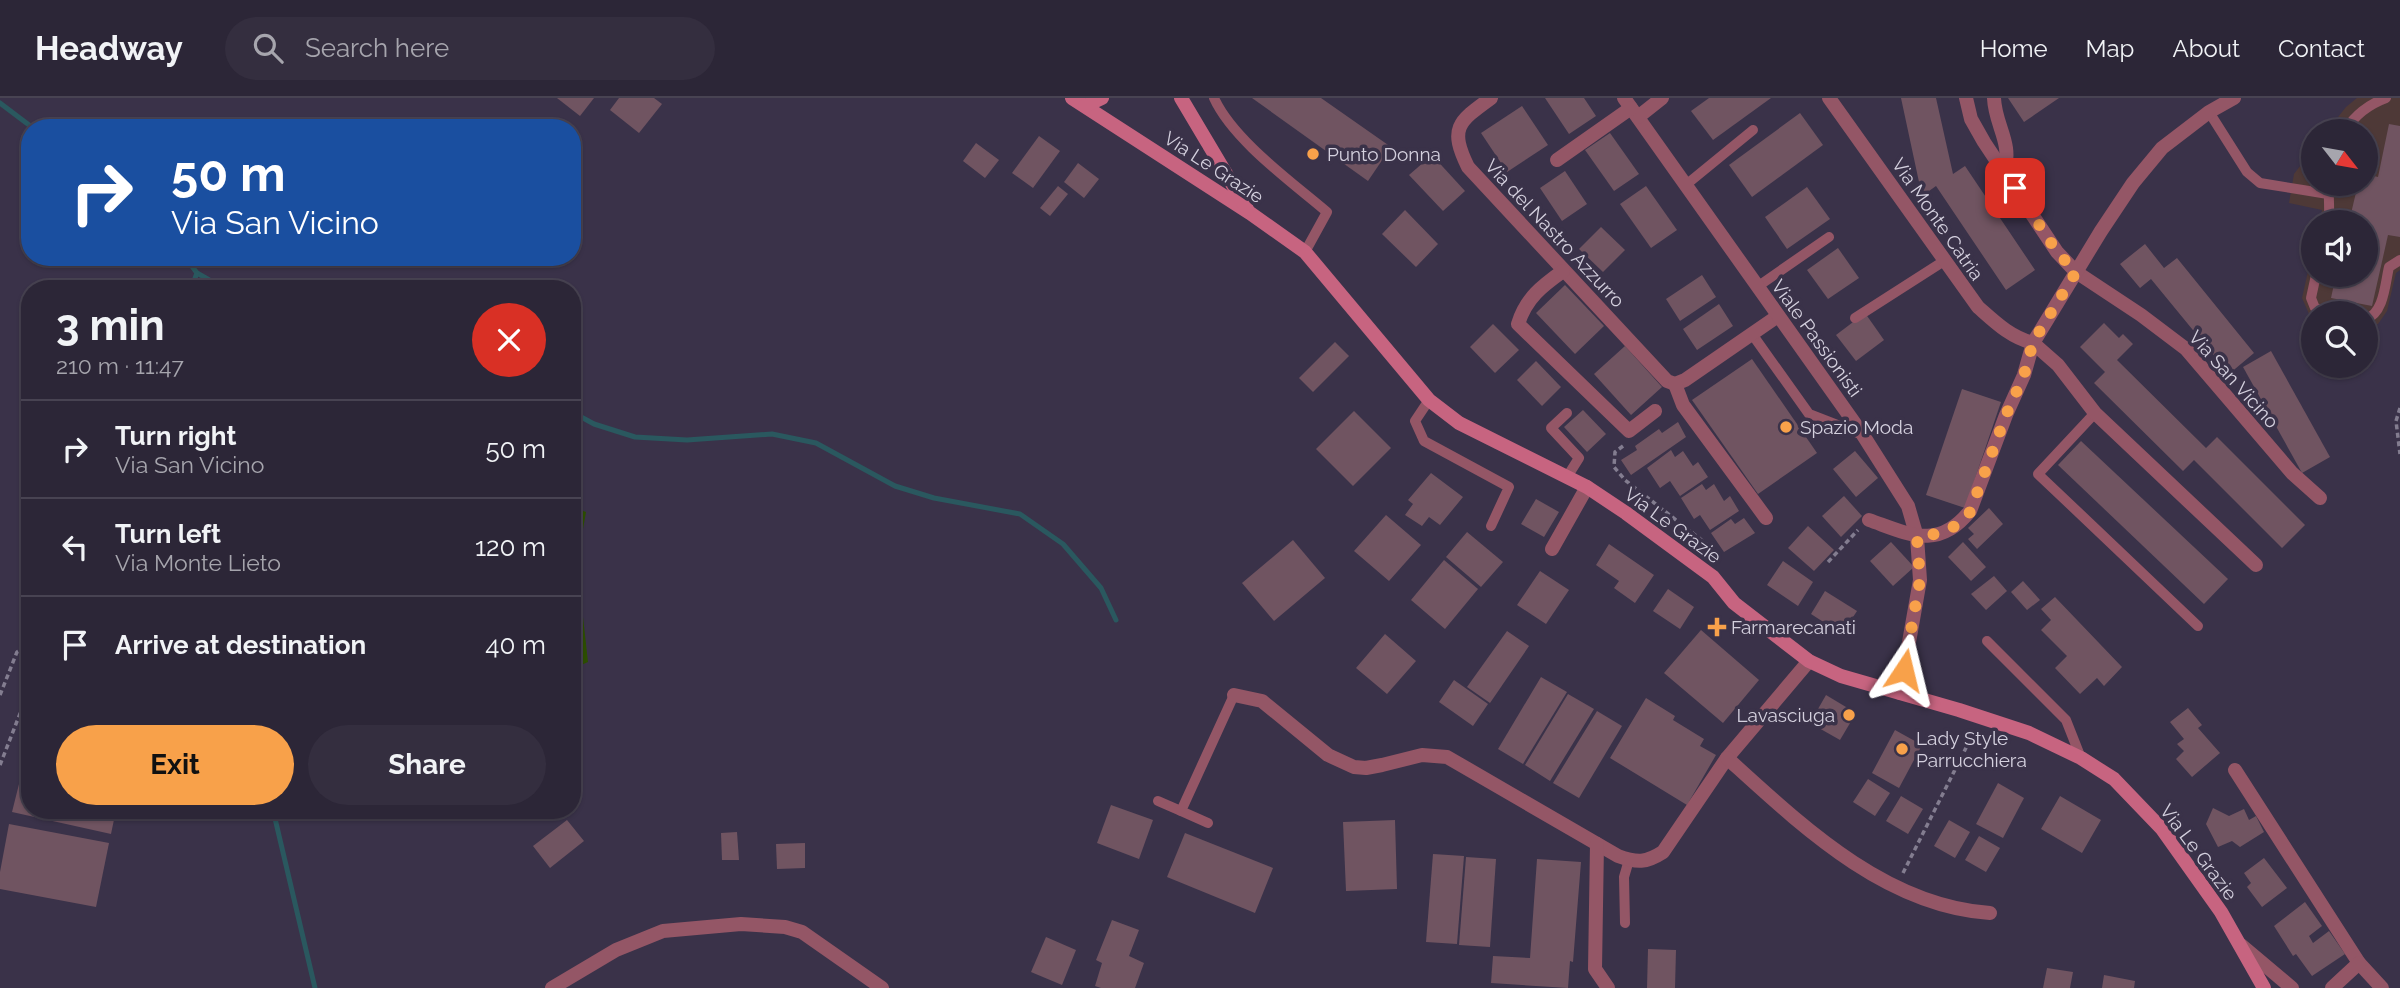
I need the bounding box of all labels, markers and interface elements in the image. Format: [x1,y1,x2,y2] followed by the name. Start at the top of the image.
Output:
[225,17,715,80] search box
[35,29,183,68] text: Headway
[249,29,287,67] icon: search
[305,33,449,63] text: Search here
[1980,34,2048,63] text: Home
[2086,34,2134,63] text: Map
[2172,34,2240,63] text: About
[2278,34,2365,63] text: Contact
[2301,119,2378,196] north arrow
[2301,119,2378,378] map controls
[1160,127,1268,207] street label: Via Le Grazie
[1327,143,1441,165] place label: Punto Donna
[171,145,286,202] text: 50 m
[1305,146,1321,162] marker: Punto Donna
[56,147,147,238] icon: right
[1481,154,1629,312] street label: Via del Nastro Azzurro
[1888,154,1988,284] street label: Via Monte Catria
[1985,158,2045,218] pin
[1996,169,2034,207] icon: arrive
[171,204,379,241] text: Via San Vicino
[2301,210,2378,287] button: sound
[1767,275,1867,401] street label: Viale Passionisti
[56,301,165,350] text: 3 min
[2301,301,2378,378] button: search
[472,303,546,377] button: close
[2185,326,2283,432] street label: Via San Vicino
[56,352,184,379] text: 210 m · 11:47
[1800,416,1913,438] place label: Spazio Moda
[1778,419,1794,435] marker: Spazio Moda
[115,421,236,451] text: Turn right
[56,430,94,468] icon: right
[485,434,546,464] text: 50 m
[115,451,264,478] text: Via San Vicino
[1620,482,1726,568] street label: Via Le Grazie
[115,519,221,549] text: Turn left
[56,528,94,566] icon: left
[475,532,546,562] text: 120 m
[115,549,281,576] text: Via Monte Lieto
[1731,616,1856,638] place label: Farmarecanati
[1709,619,1725,635] marker: Farmarecanati
[56,626,94,664] icon: arrive
[115,630,366,660] text: Arrive at destination
[485,630,546,660] text: 40 m
[1867,633,1941,707] position arrow
[1737,704,1835,726] place label: Lavasciuga
[1841,707,1857,723] marker: Lavasciuga
[56,725,294,805] button: Exit
[308,725,546,805] button: Share
[1916,727,2027,771] place label: Lady Style Parrucchiera
[1894,741,1910,757] marker: Lady Style Parrucchiera
[2156,800,2242,904] street label: Via Le Grazie

